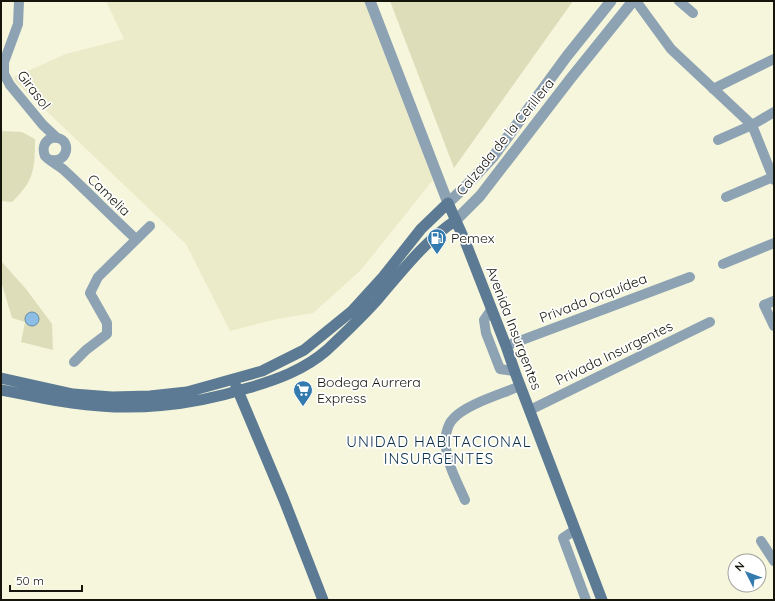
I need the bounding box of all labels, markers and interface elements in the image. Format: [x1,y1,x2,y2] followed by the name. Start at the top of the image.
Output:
[13,67,55,113] street label: Girasol
[452,75,558,199] street label: Calzada de la Cerillera
[84,170,134,220] street label: Camelia
[426,227,448,255] fuel station icon: Pemex
[451,229,495,247] place label: Pemex
[482,264,546,392] street label: Avenida Insurgentes
[537,269,649,327] street label: Privada Orquídea
[552,317,676,389] street label: Privada Insurgentes
[317,373,421,407] place label: Bodega Aurrera Express
[292,379,314,407] supermarket icon: Bodega Aurrera Express
[346,432,532,468] district label: UNIDAD HABITACIONAL INSURGENTES
[727,553,767,593] north arrow
[732,559,747,574] text: N
[10,567,82,593] scale bar
[16,573,44,588] text: 50 m

